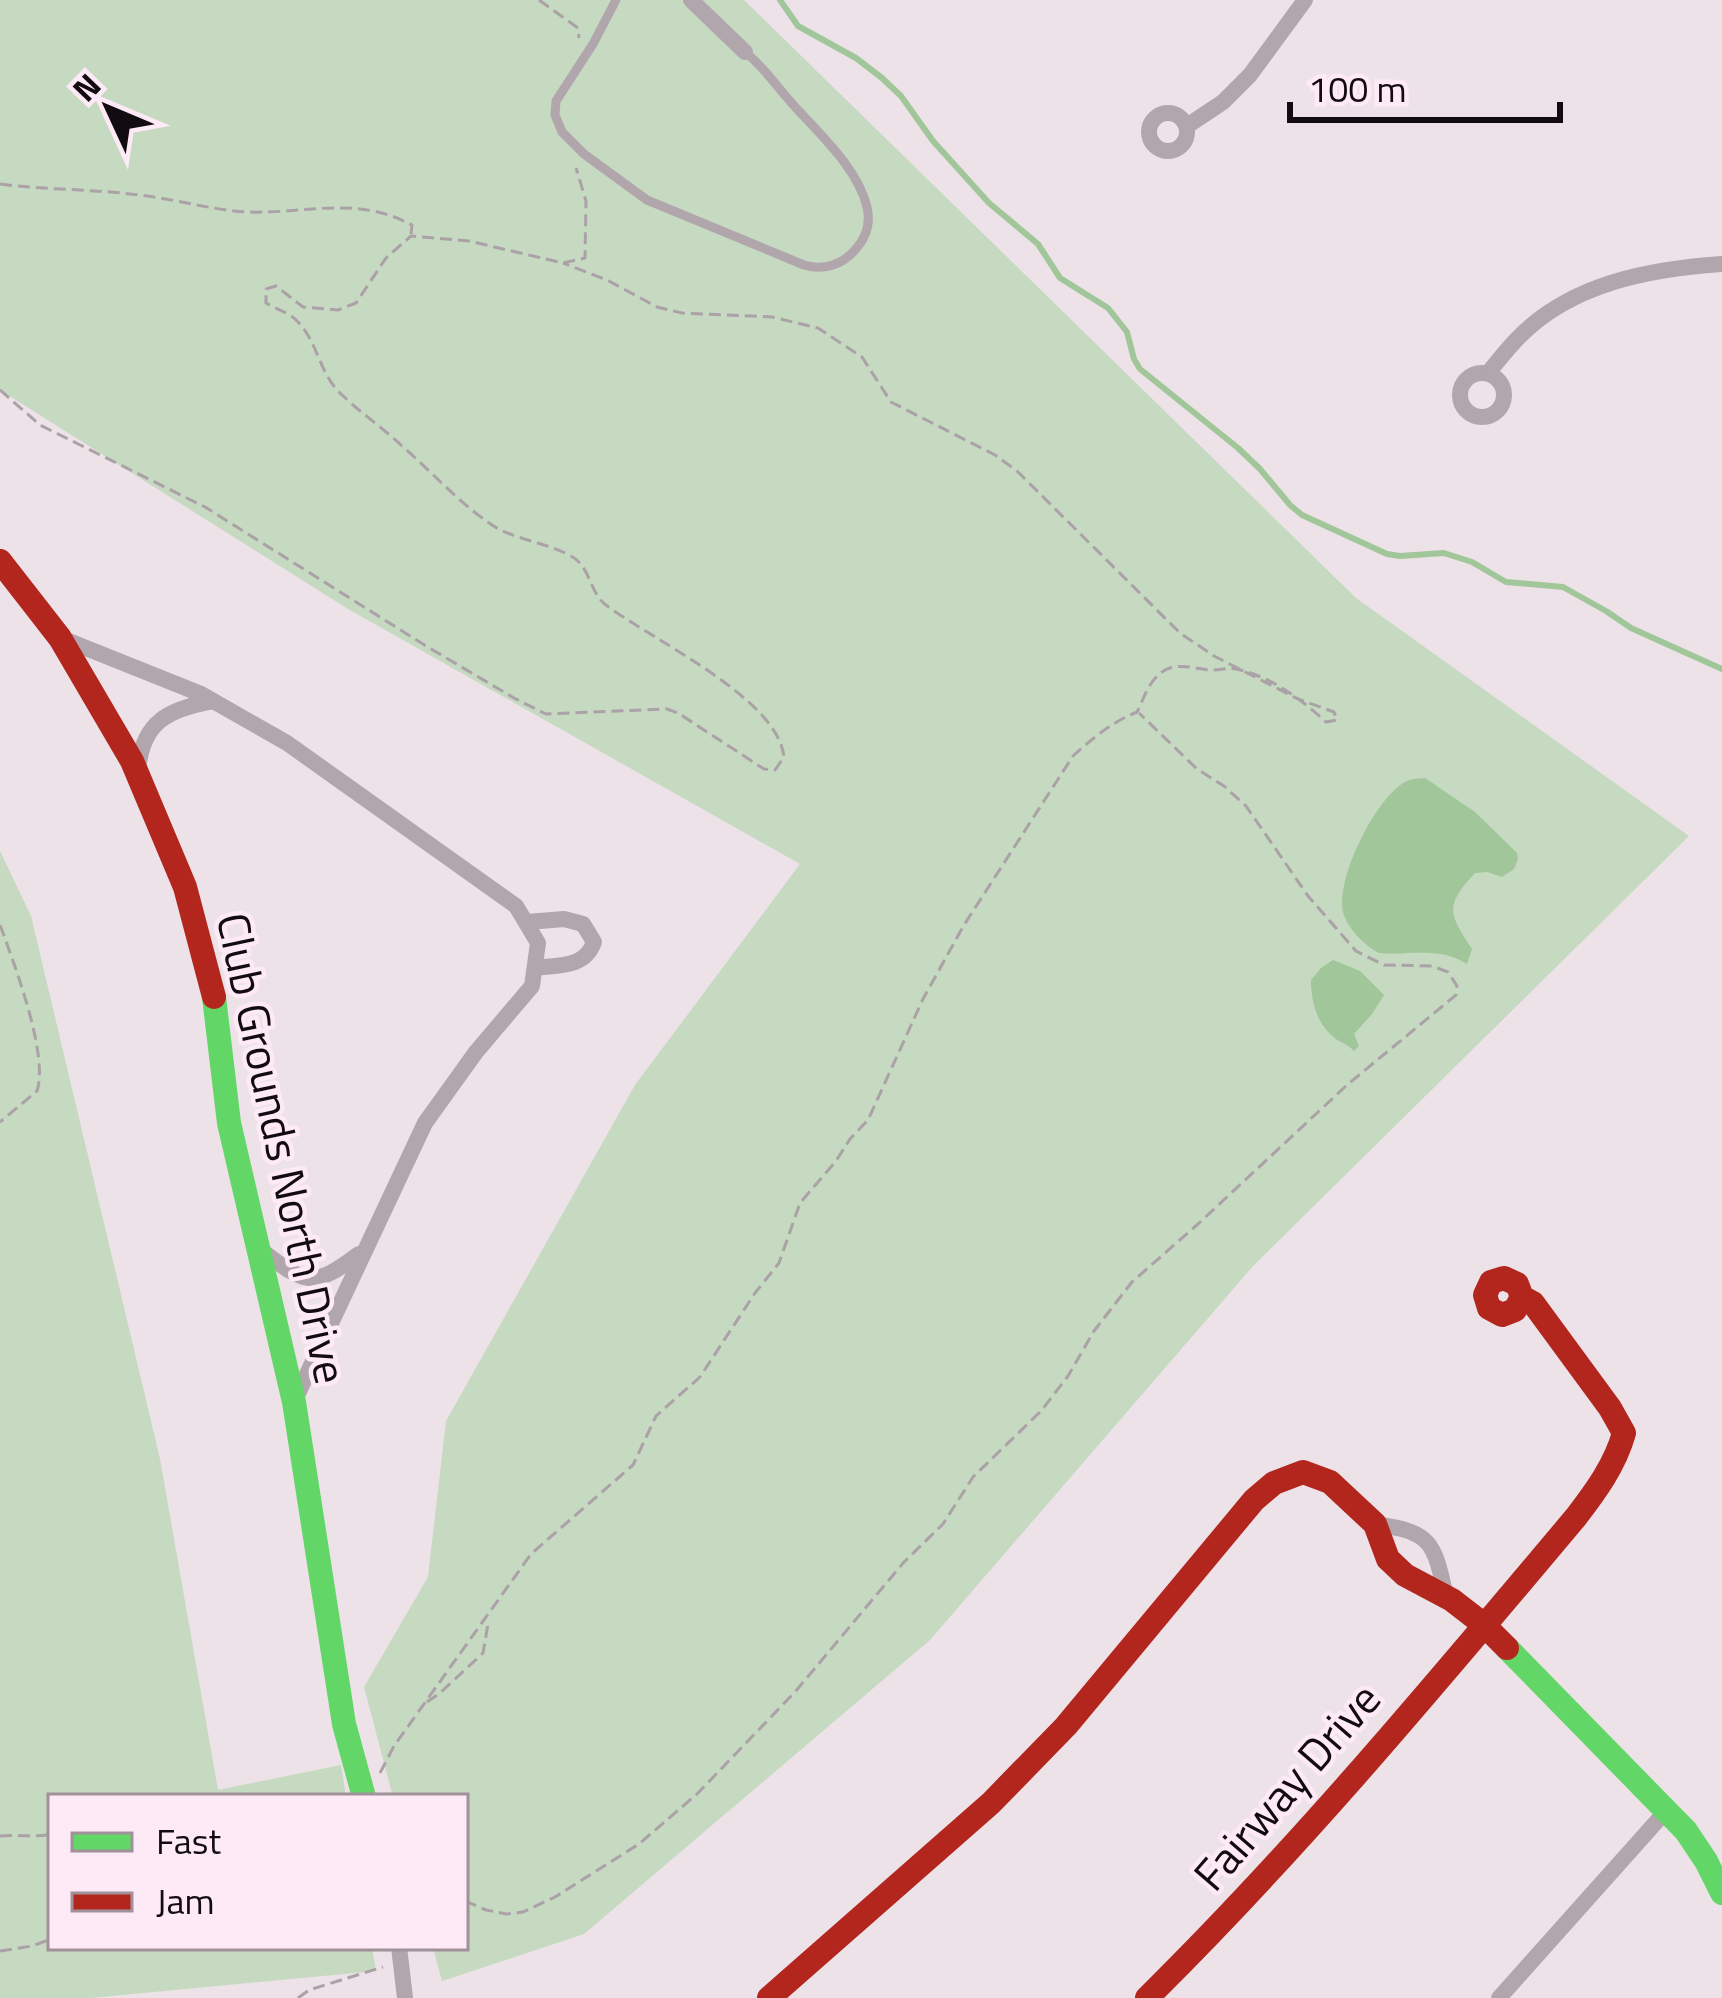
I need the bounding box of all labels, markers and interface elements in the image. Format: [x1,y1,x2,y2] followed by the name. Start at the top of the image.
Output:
[48,48,168,168] north arrow
[1290,48,1560,122] scale bar
[1308,61,1407,116] text: 100 m
[60,62,112,113] text: N
[200,906,366,1390] street label: Club Grounds North Drive
[1176,1667,1396,1905] street label: Fairway Drive
[48,1794,468,1950] legend
[156,1813,222,1868] text: Fast
[156,1873,215,1928] text: Jam

